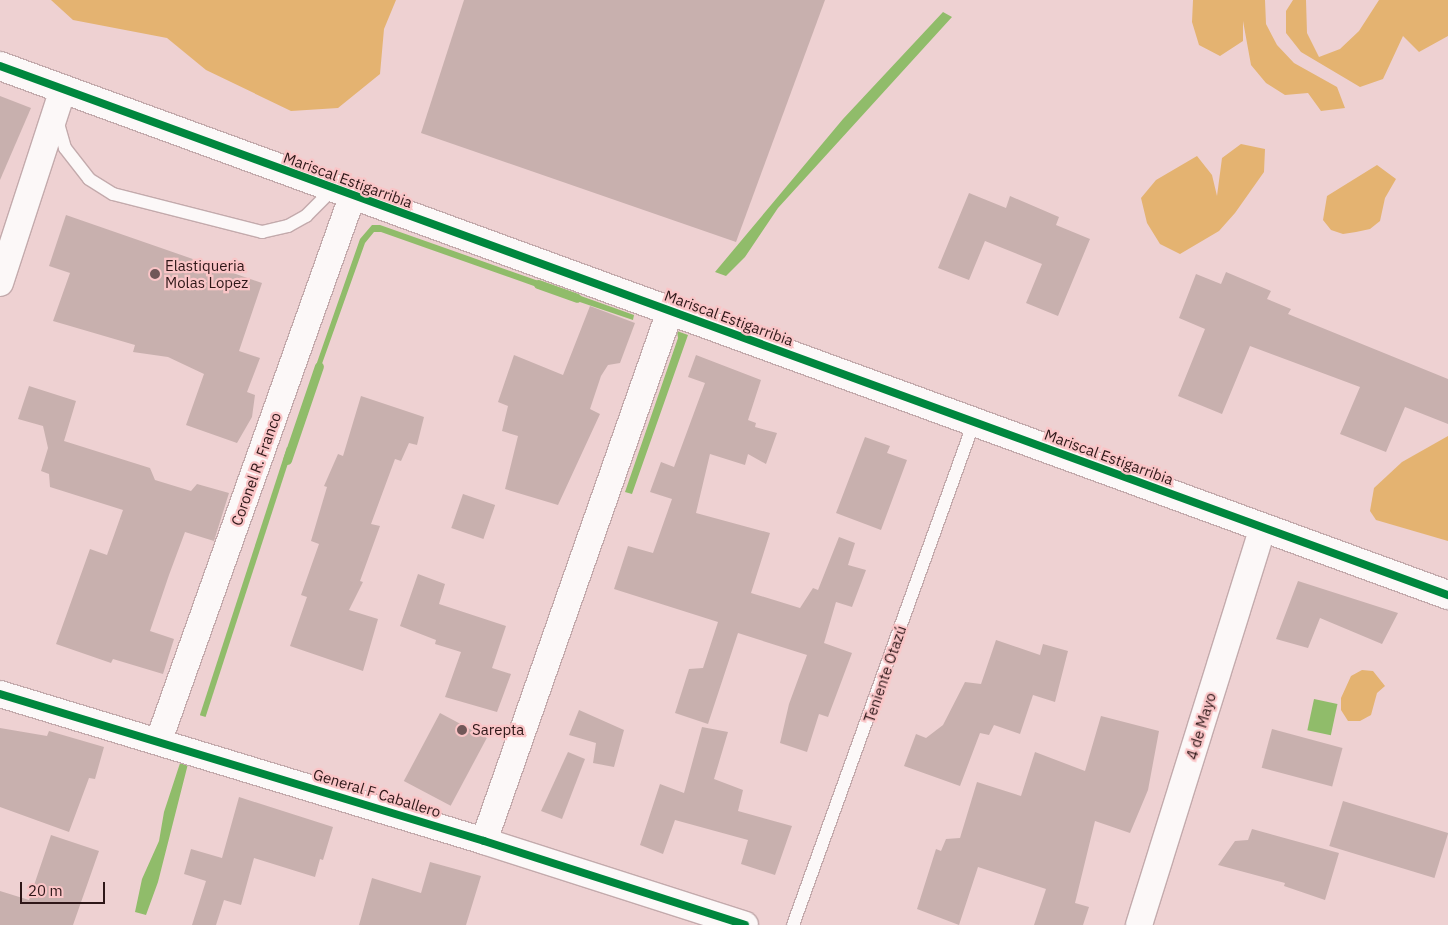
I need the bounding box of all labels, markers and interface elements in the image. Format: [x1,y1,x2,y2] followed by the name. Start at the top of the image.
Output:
[281,148,415,212] street label: Mariscal Estigarribia
[165,256,248,291] place label: Elastiqueria Molas Lopez
[149,268,161,280] marker: Elastiqueria Molas Lopez
[662,286,796,350] street label: Mariscal Estigarribia
[227,410,285,528] street label: Coronel R. Franco
[1042,425,1176,489] street label: Mariscal Estigarribia
[860,623,910,725] street label: Teniente Otazú
[1182,690,1220,762] street label: 4 de Mayo
[472,721,524,739] place label: Sarepta
[456,724,468,736] marker: Sarepta
[311,765,443,821] street label: General F Caballero
[22,872,108,904] scale bar
[28,881,63,900] text: 20 m

